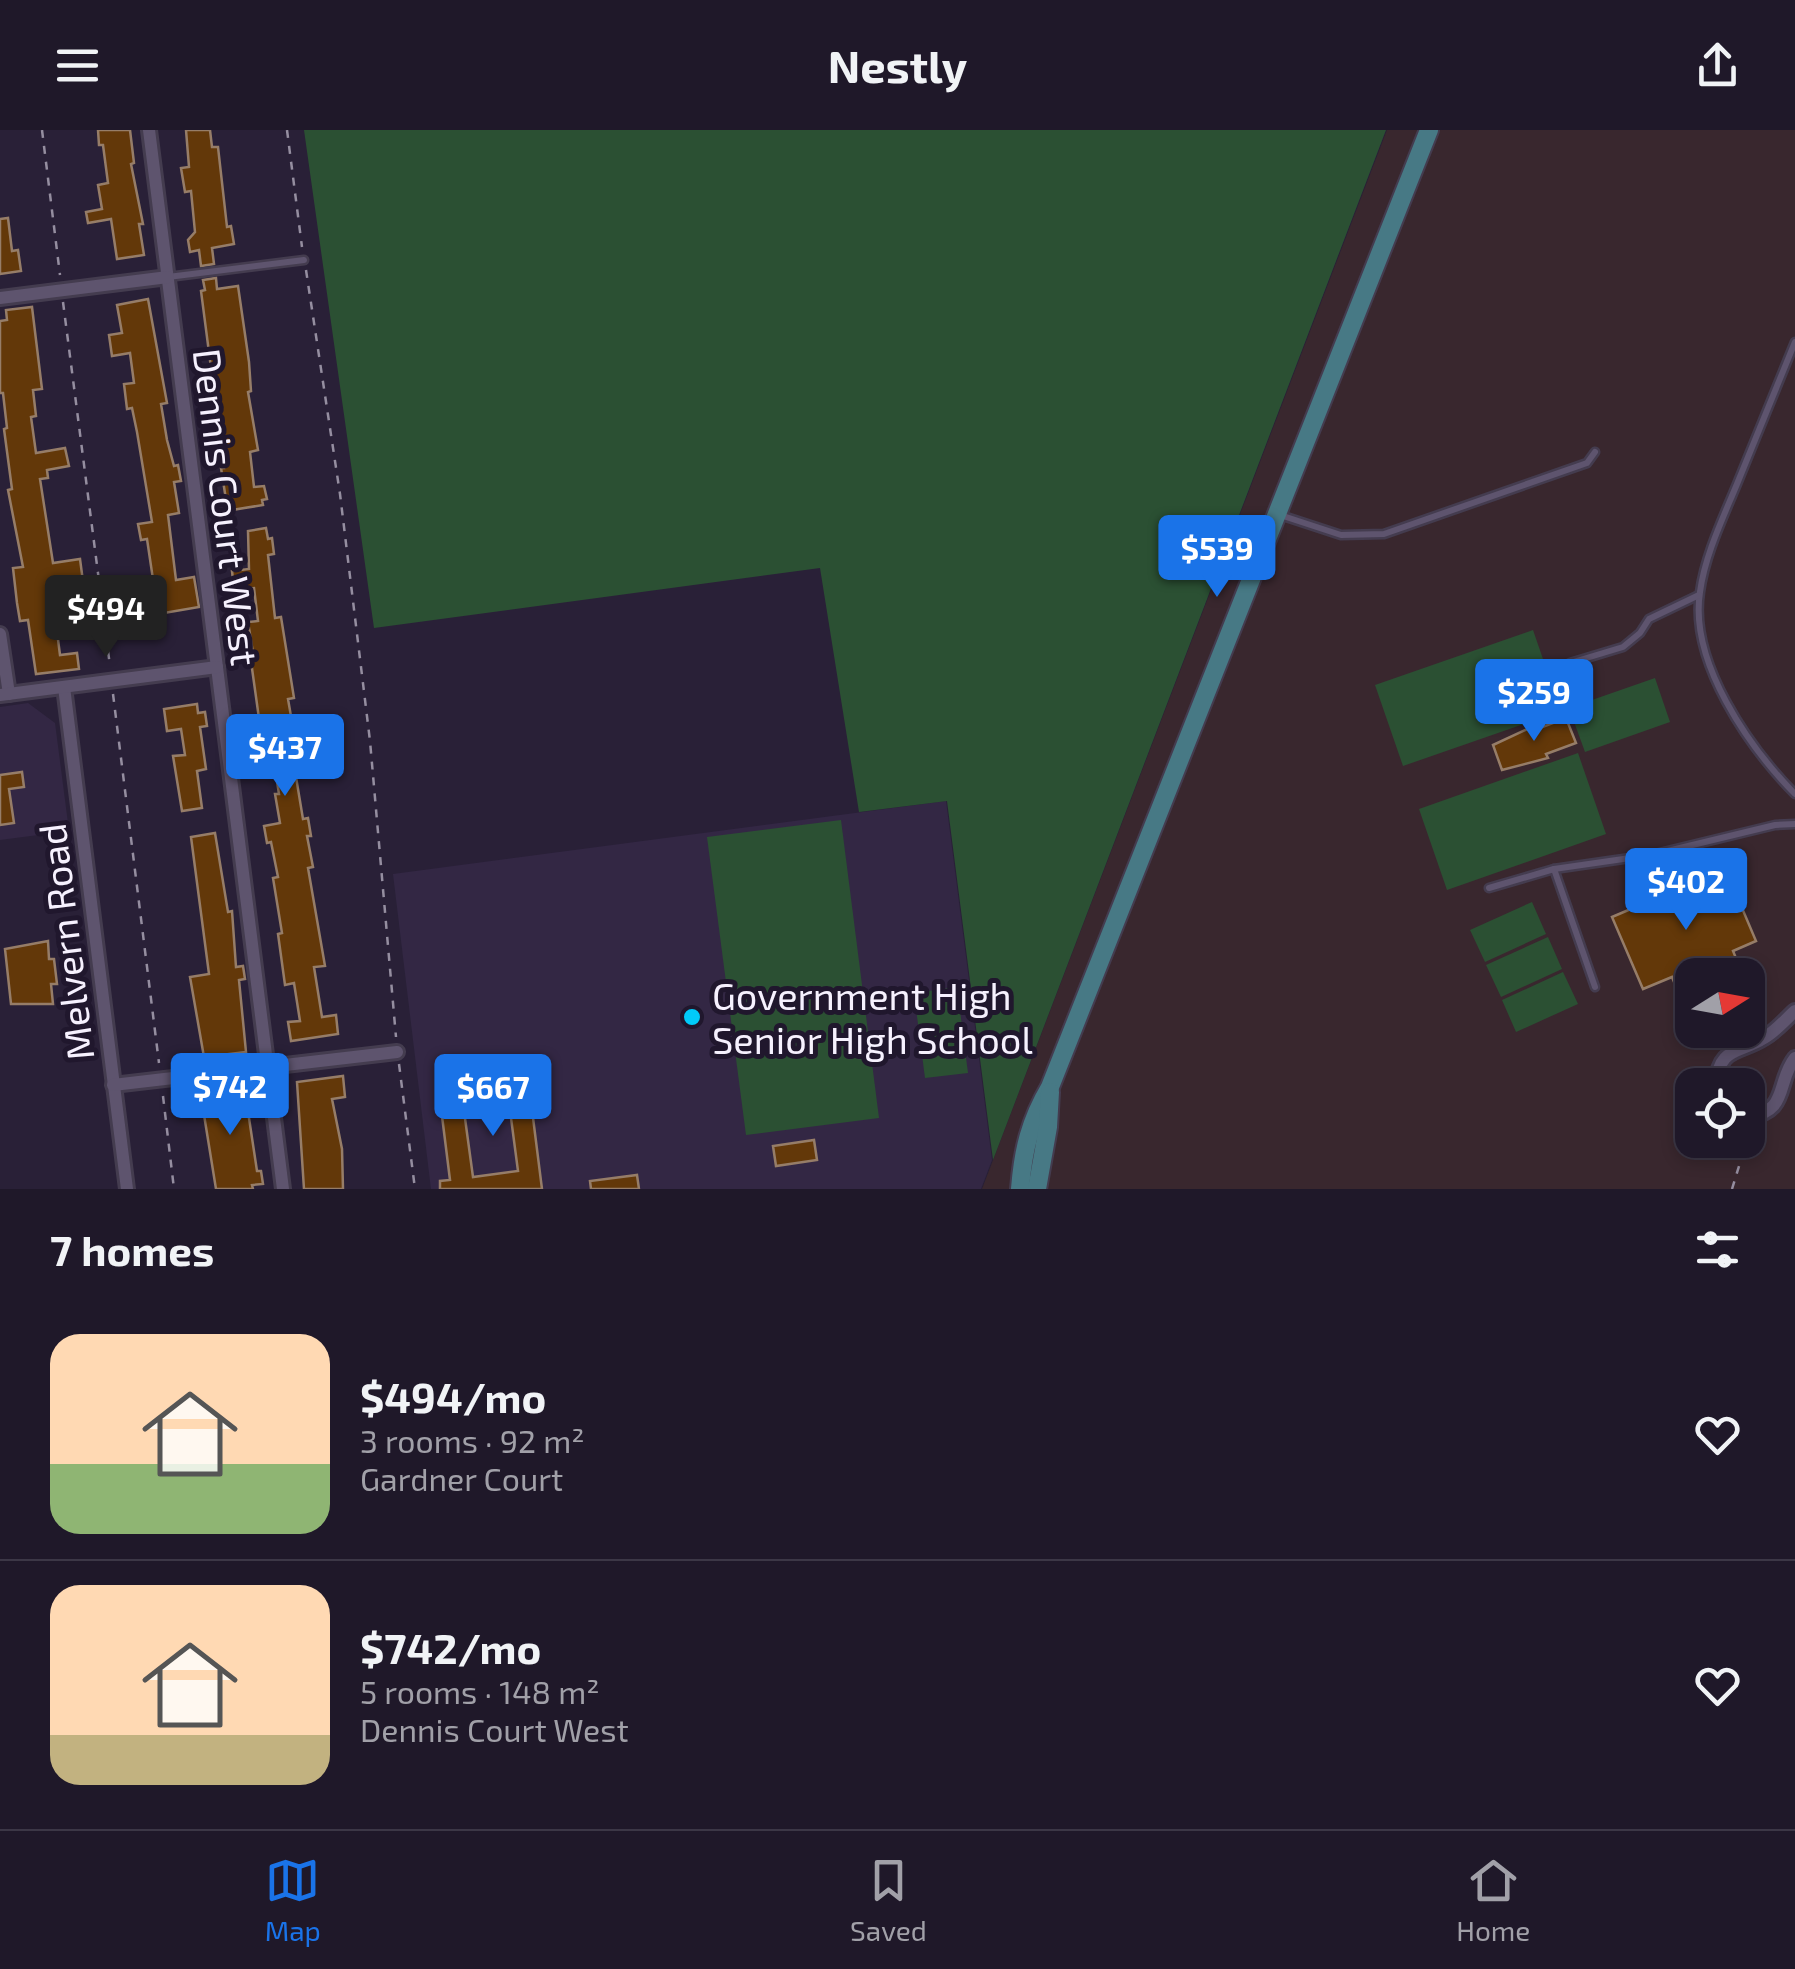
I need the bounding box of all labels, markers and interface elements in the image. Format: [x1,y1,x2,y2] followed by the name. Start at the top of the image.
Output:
[50,38,105,93] icon: menu
[828,38,967,92] text: Nestly
[1690,38,1745,93] icon: share
[185,346,269,668] street label: Dennis Court West
[1158,515,1276,600] pin: $539
[1180,528,1254,566] text: $539
[47,575,165,660] pin: $494
[67,588,145,626] text: $494
[1475,659,1593,744] pin: $259
[1497,672,1571,710] text: $259
[226,714,344,799] pin: $437
[248,727,322,765] text: $437
[28,821,102,1063] street label: Melvern Road
[1627,848,1745,933] pin: $402
[1647,861,1725,899] text: $402
[1675,958,1765,1048] north arrow
[1675,958,1765,1158] map controls
[712,972,1033,1062] place label: Government High Senior High School
[681,1006,703,1028] marker: Government High Senior High School
[171,1053,289,1138] pin: $742
[434,1054,552,1139] pin: $667
[193,1066,267,1104] text: $742
[456,1067,530,1105] text: $667
[1675,1068,1765,1158] button: locate
[1690,1222,1745,1277] icon: filters
[50,1224,214,1274] text: 7 homes
[360,1371,546,1421] text: $494/mo
[130,1374,250,1494] icon: home
[1690,1407,1745,1462] icon: heart
[360,1421,585,1459] text: 3 rooms · 92 m²
[360,1459,563,1497] text: Gardner Court
[360,1622,541,1672] text: $742/mo
[130,1625,250,1745] icon: home
[1690,1658,1745,1713] icon: heart
[360,1672,599,1710] text: 5 rooms · 148 m²
[360,1710,629,1748] text: Dennis Court West
[265,1853,321,1947] tab: Map
[850,1853,927,1947] tab: Saved
[1456,1853,1530,1947] tab: Home

